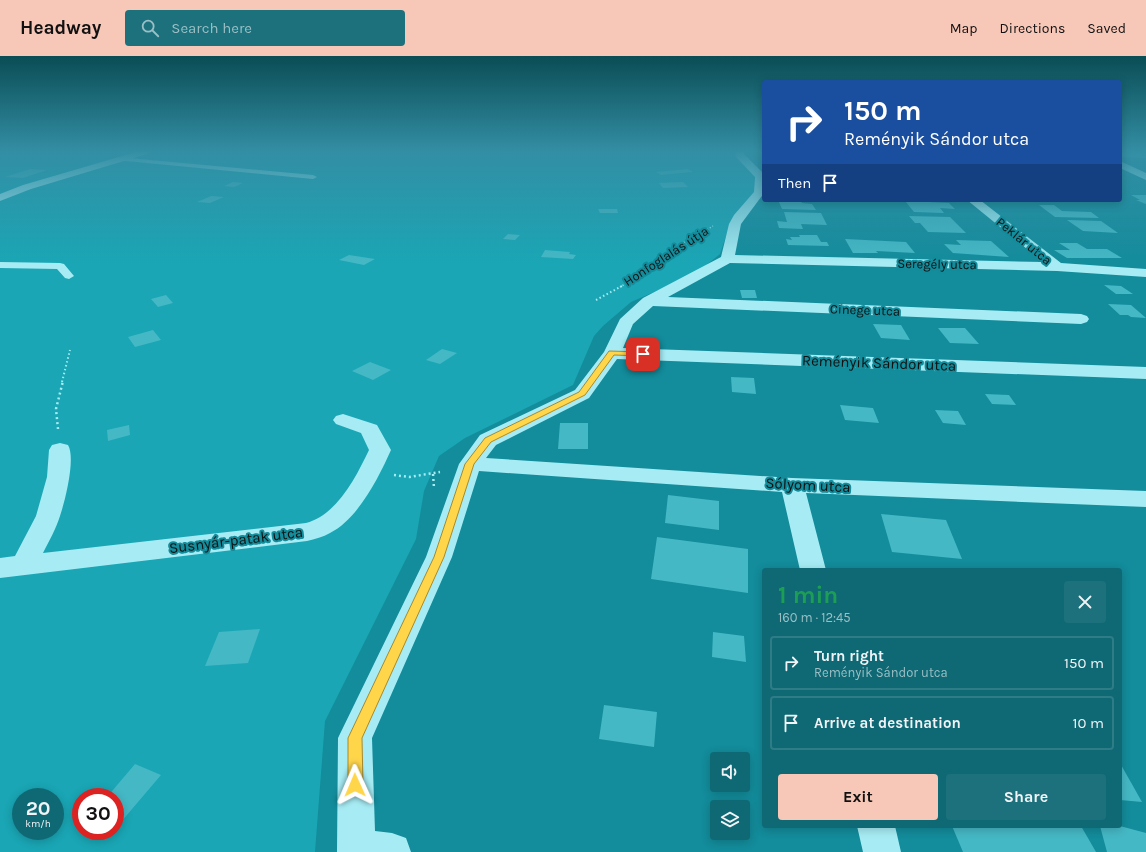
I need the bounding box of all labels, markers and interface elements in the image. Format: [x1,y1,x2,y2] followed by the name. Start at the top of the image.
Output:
[125,10,405,46] search box
[20,17,101,39] text: Headway
[139,17,161,39] icon: search
[171,19,252,37] text: Search here
[950,20,978,37] text: Map
[1000,20,1065,37] text: Directions
[1087,20,1126,37] text: Saved
[844,94,922,127] text: 150 m
[778,96,830,148] icon: right
[844,128,1029,150] text: Reményik Sándor utca
[819,172,841,194] icon: arrive
[778,174,811,192] text: Then
[993,214,1055,268] street label: Peklár utca
[621,223,711,289] street label: Honfoglalás útja
[897,256,977,272] street label: Seregély utca
[830,301,900,319] street label: Cinege utca
[626,337,660,371] pin
[632,343,654,365] icon: arrive
[802,351,956,375] street label: Reményik Sándor utca
[765,474,851,496] street label: Sólyom utca
[168,523,304,557] street label: Susnyár-patak utca
[778,581,838,609] text: 1 min
[1064,581,1106,623] button: close
[778,610,851,625] text: 160 m · 12:45
[814,647,884,665] text: Turn right
[780,652,802,674] icon: right
[1064,654,1104,672] text: 150 m
[814,665,948,680] text: Reményik Sándor utca
[780,712,802,734] icon: arrive
[814,714,961,732] text: Arrive at destination
[1073,714,1104,732] text: 10 m
[710,752,750,840] map controls
[710,752,750,792] button: sound
[334,764,376,806] position arrow
[778,774,938,820] button: Exit
[946,774,1106,820] button: Share
[72,788,124,840] speed limit sign: 30
[26,797,50,820] text: 20
[710,800,750,840] button: layers
[25,818,51,830] text: km/h

